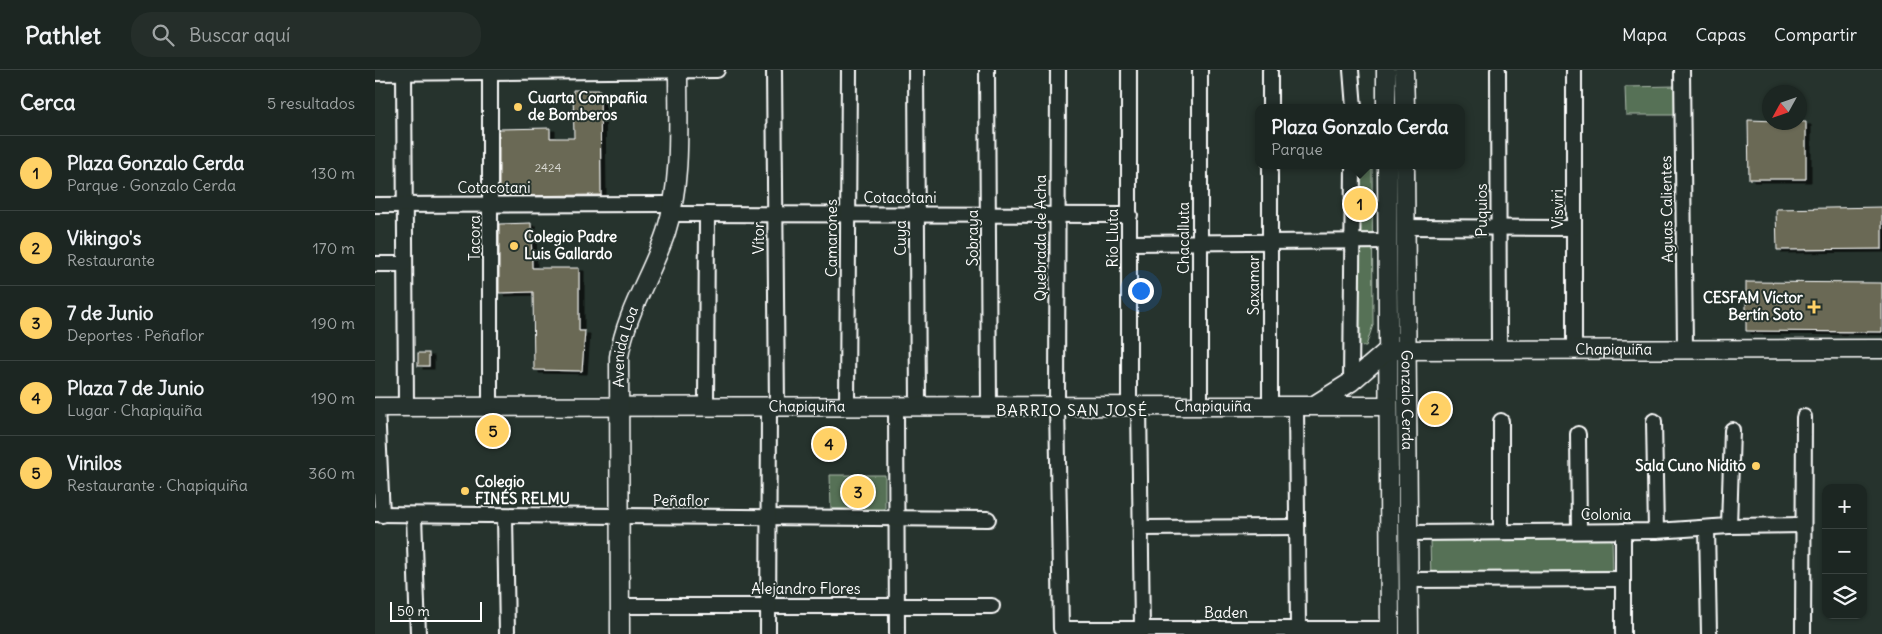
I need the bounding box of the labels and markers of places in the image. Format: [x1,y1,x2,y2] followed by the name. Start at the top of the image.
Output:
[528,88,648,124] place label: Cuarta Compañia de Bomberos
[512,101,524,113] marker: Cuarta Compañia de Bomberos
[1344,185,1376,223] pin: 1
[524,227,617,263] place label: Colegio Padre Luis Gallardo
[508,240,520,252] marker: Colegio Padre Luis Gallardo
[1703,288,1804,324] place label: CESFAM Víctor Bertín Soto
[1807,300,1821,314] marker: CESFAM Víctor Bertín Soto
[1419,390,1451,428] pin: 2
[477,412,509,450] pin: 5
[813,425,845,463] pin: 4
[1635,456,1747,475] place label: Sala Cuno Nidito
[1750,460,1762,472] marker: Sala Cuno Nidito
[475,472,570,508] place label: Colegio FINÉS RELMU
[842,473,874,511] pin: 3
[459,485,471,497] marker: Colegio FINÉS RELMU

